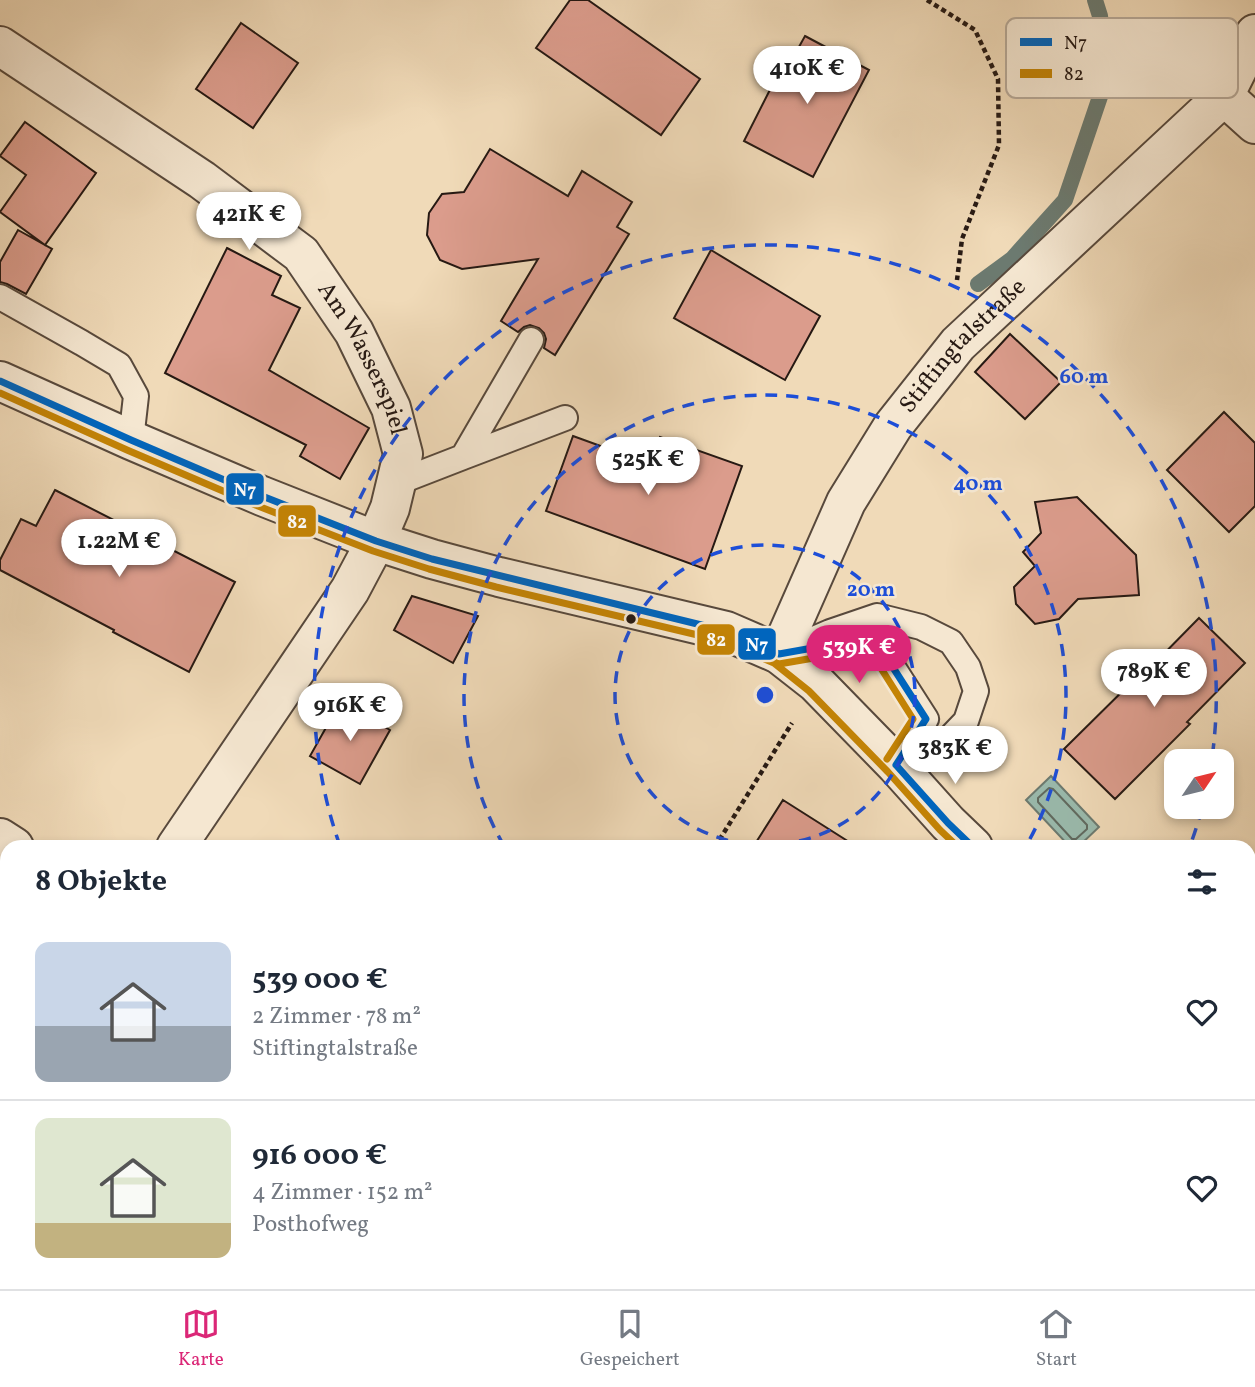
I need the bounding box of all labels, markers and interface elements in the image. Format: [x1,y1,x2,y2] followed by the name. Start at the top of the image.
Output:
[1006,18,1238,98] legend
[1064,31,1087,57] text: N7
[750,46,864,106] pin: 410K €
[769,53,845,85] text: 410K €
[1064,62,1084,88] text: 82
[192,192,306,252] pin: 421K €
[212,199,286,231] text: 421K €
[892,271,1034,421] street label: Stiftingtalstraße
[308,276,414,439] street label: Am Wasserspiel
[1060,363,1108,392] text: 60 m
[591,438,705,497] pin: 525K €
[612,444,684,476] text: 525K €
[953,470,1003,499] text: 40 m
[225,472,265,506] line badge: N7
[234,478,256,504] text: N7
[277,504,317,538] line badge: 82
[287,510,307,536] text: 82
[54,520,184,579] pin: 1.22M €
[77,526,161,558] text: 1.22M €
[847,576,895,605] text: 20 m
[624,612,638,626] unlabelled marker
[696,623,736,656] line badge: 82
[802,626,916,685] pin: 539K €
[737,627,777,661] line badge: N7
[706,628,726,654] text: 82
[822,632,896,664] text: 539K €
[746,633,768,659] text: N7
[1097,650,1211,709] pin: 789K €
[1117,656,1191,688] text: 789K €
[753,683,777,707] centre of rings
[293,684,407,743] pin: 916K €
[314,690,386,722] text: 916K €
[898,726,1012,786] pin: 383K €
[918,733,992,765] text: 383K €
[1164,749,1234,819] north arrow
[1164,749,1234,819] map controls
[35,861,167,903] text: 8 Objekte
[1183,863,1221,901] icon: filters
[252,959,388,1001] text: 539 000 €
[91,970,175,1054] icon: home
[1183,993,1221,1031] icon: heart
[252,1001,421,1033] text: 2 Zimmer · 78 m²
[252,1033,418,1065] text: Stiftingtalstraße
[252,1135,387,1177] text: 916 000 €
[91,1146,175,1230] icon: home
[1183,1169,1221,1207] icon: heart
[252,1177,433,1209] text: 4 Zimmer · 152 m²
[252,1209,369,1241] text: Posthofweg
[178,1305,224,1373] tab: Karte
[580,1305,680,1373] tab: Gespeichert
[1036,1305,1077,1373] tab: Start

